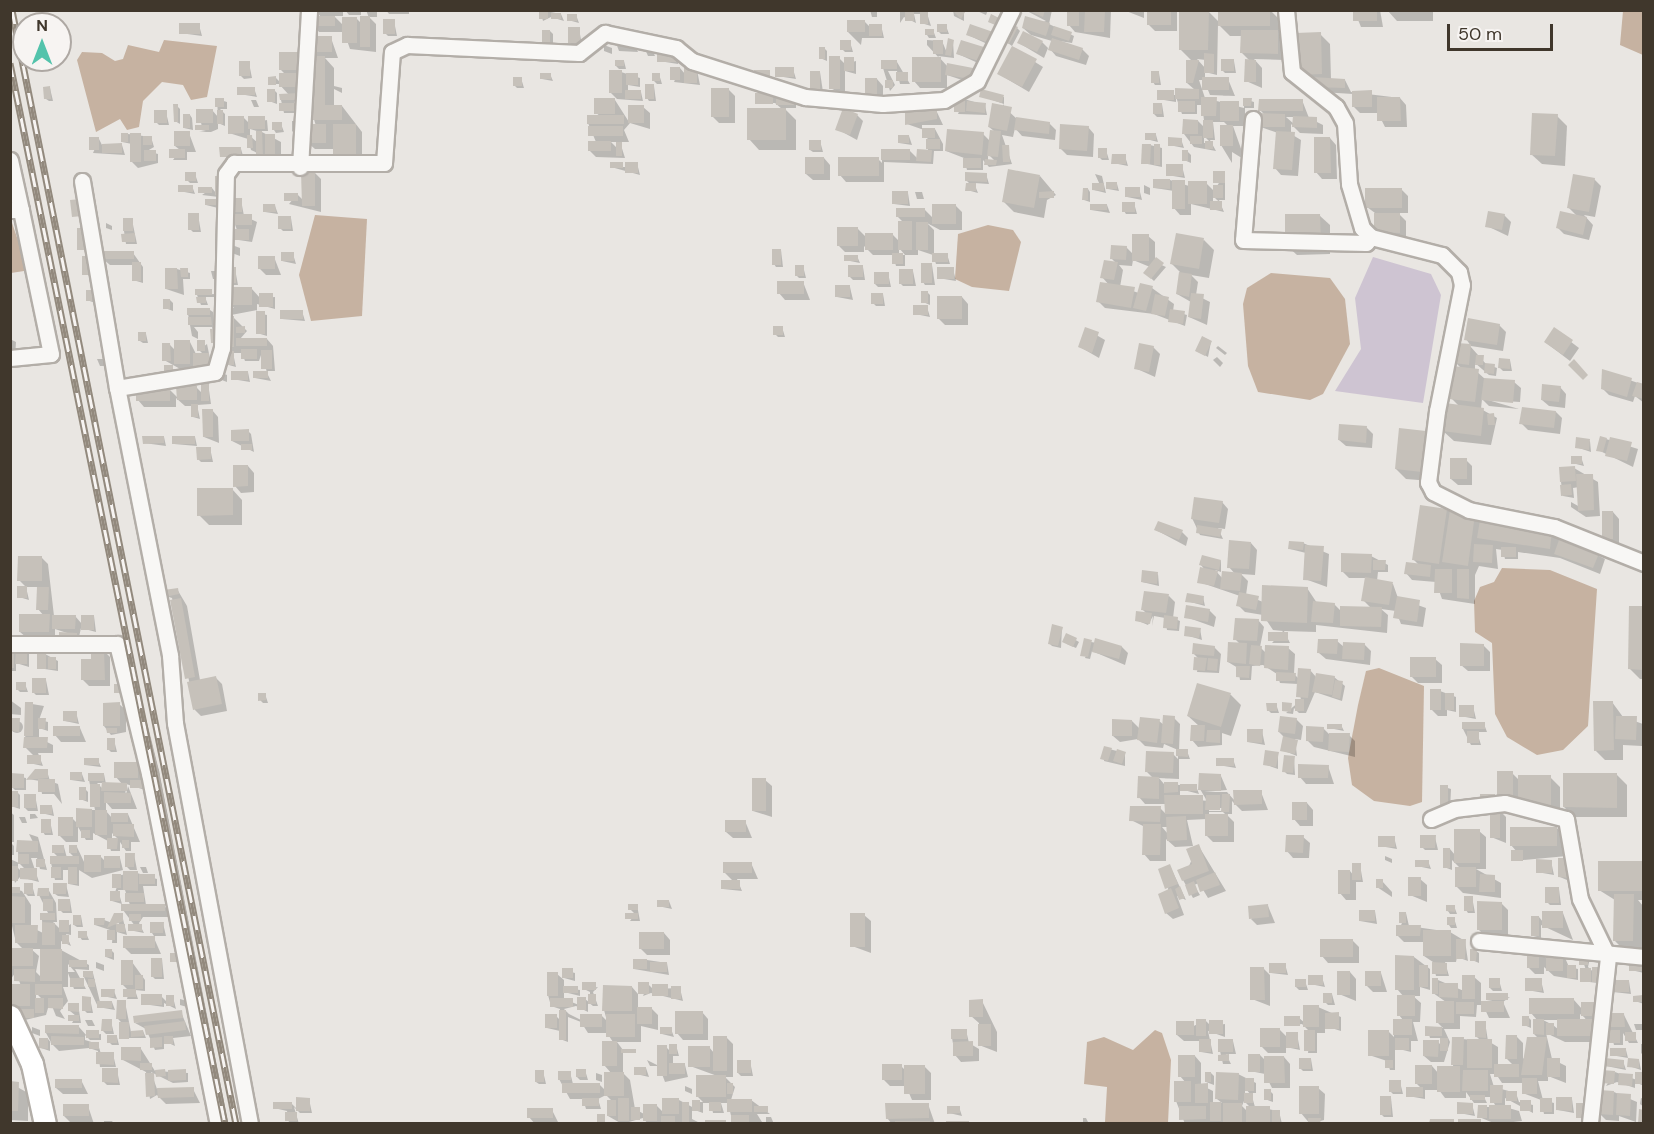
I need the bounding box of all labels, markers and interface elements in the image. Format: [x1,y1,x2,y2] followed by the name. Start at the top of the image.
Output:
[12,12,72,72] north arrow
[1450,12,1556,50] scale bar
[36,15,48,36] text: N
[1458,22,1502,46] text: 50 m

